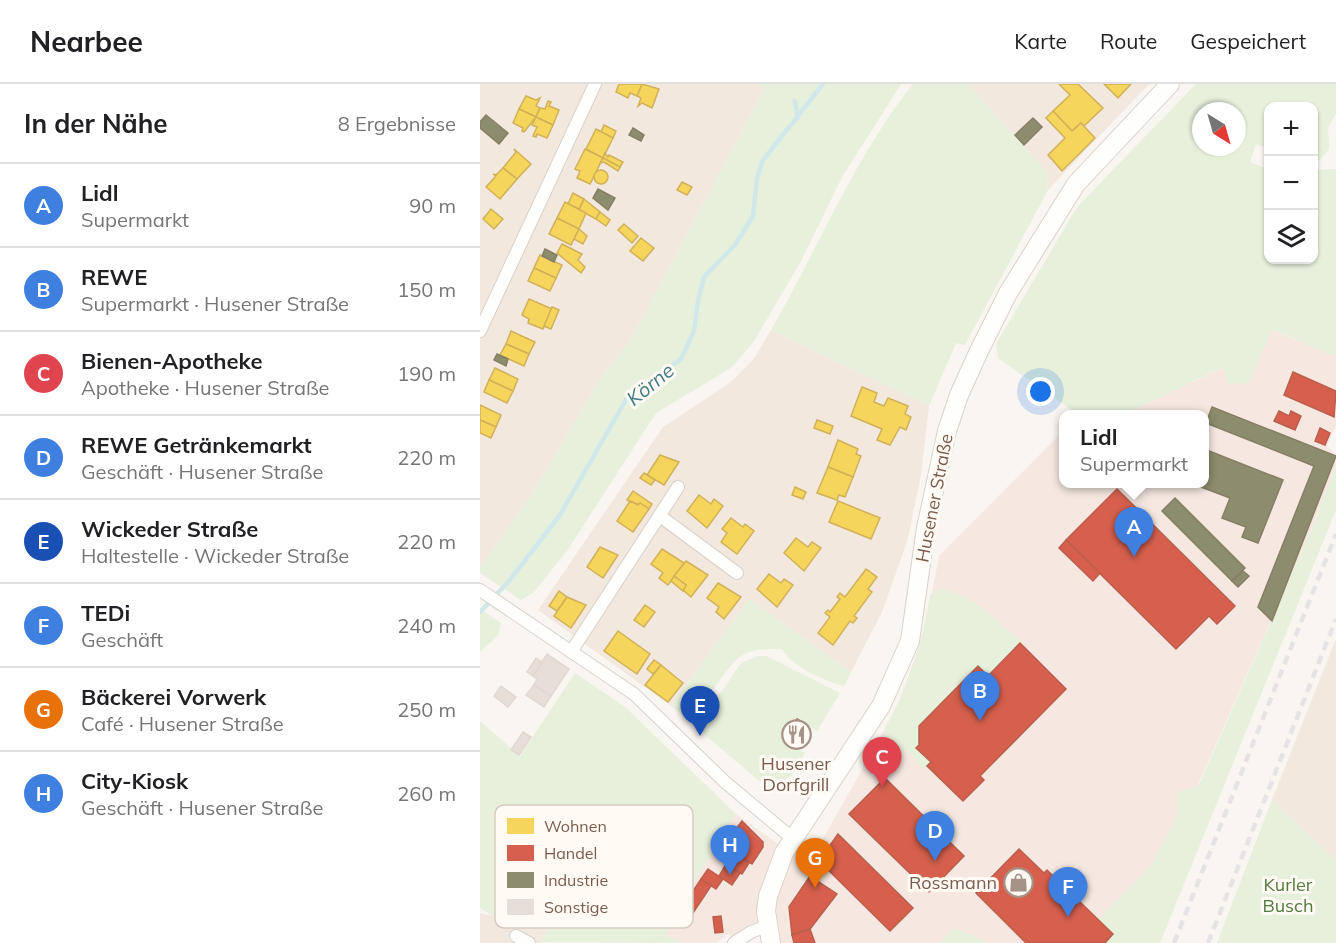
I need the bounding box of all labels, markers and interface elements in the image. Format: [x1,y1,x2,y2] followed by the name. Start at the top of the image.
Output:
[30,24,143,59] text: Nearbee
[1014,28,1067,54] text: Karte
[1100,28,1157,54] text: Route
[1190,28,1306,54] text: Gespeichert
[1192,102,1246,156] north arrow
[1264,102,1318,264] map controls
[1264,102,1318,156] button: +
[24,107,168,140] text: In der Nähe
[338,111,456,136] text: 8 Ergebnisse
[1264,156,1318,210] button: −
[81,179,118,207] text: Lidl
[36,193,51,218] text: A
[409,193,456,218] text: 90 m
[81,207,189,232] text: Supermarkt
[1264,210,1318,264] button: layers
[81,263,147,291] text: REWE
[37,277,50,302] text: B
[397,277,456,302] text: 150 m
[81,291,349,316] text: Supermarkt · Husener Straße
[81,347,263,375] text: Bienen-Apotheke
[621,357,679,411] water label: Körne
[37,361,50,386] text: C
[397,361,456,386] text: 190 m
[81,375,330,400] text: Apotheke · Husener Straße
[1026,377,1055,406] your location
[1059,410,1209,488] popup
[1080,423,1117,451] text: Lidl
[81,431,312,459] text: REWE Getränkemarkt
[910,432,958,564] street label: Husener Straße
[36,445,51,470] text: D
[397,445,456,470] text: 220 m
[1080,451,1188,476] text: Supermarkt
[81,459,323,484] text: Geschäft · Husener Straße
[1114,508,1154,557] pin: A
[81,515,258,543] text: Wickeder Straße
[38,529,49,554] text: E
[397,529,456,554] text: 220 m
[81,543,349,568] text: Haltestelle · Wickeder Straße
[81,599,130,627] text: TEDi
[38,613,49,638] text: F
[397,613,456,638] text: 240 m
[81,627,163,652] text: Geschäft
[960,672,1000,721] pin: B
[81,683,266,711] text: Bäckerei Vorwerk
[680,686,720,736] pin: E
[36,697,51,722] text: G
[397,697,456,722] text: 250 m
[81,711,284,736] text: Café · Husener Straße
[780,718,812,750] restaurant icon: Husener Dorfgrill
[862,738,902,787] pin: C
[761,752,831,796] place label: Husener Dorfgrill
[81,767,188,795] text: City-Kiosk
[36,781,51,806] text: H
[397,781,456,806] text: 260 m
[81,795,323,820] text: Geschäft · Husener Straße
[495,805,693,928] legend
[916,812,954,861] pin: D
[544,816,607,836] text: Wohnen
[710,826,750,875] pin: H
[796,838,834,888] pin: G
[544,843,597,863] text: Handel
[1002,866,1034,898] shop icon: Rossmann
[1048,868,1088,917] pin: F
[544,870,608,890] text: Industrie
[909,871,997,894] place label: Rossmann
[1262,873,1314,917] park label: Kurler Busch
[544,897,608,917] text: Sonstige

